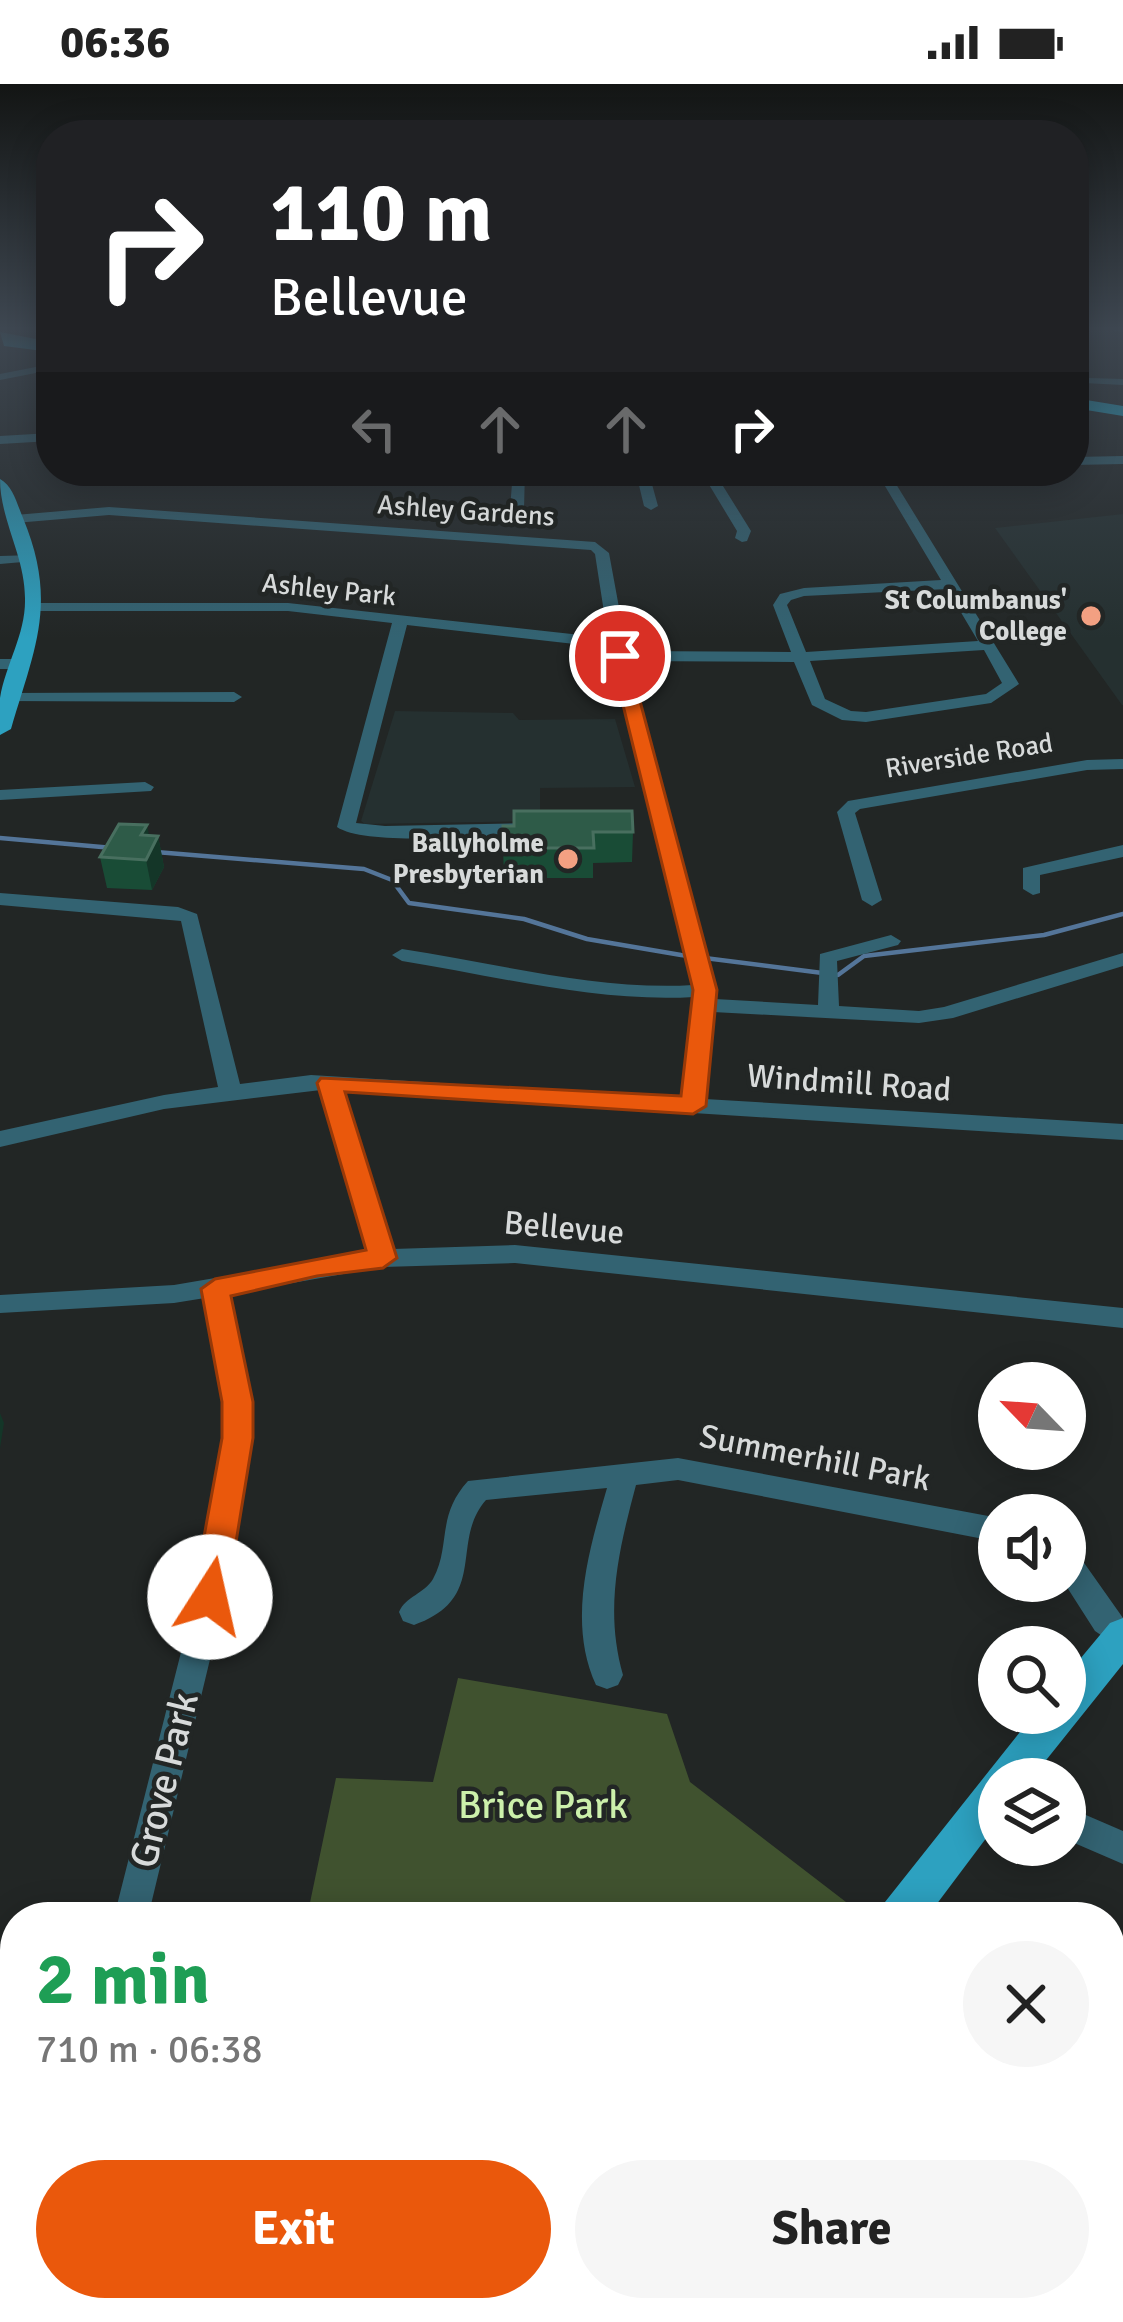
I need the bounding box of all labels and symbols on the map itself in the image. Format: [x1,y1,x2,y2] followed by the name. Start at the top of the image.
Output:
[376,488,556,534] street label: Ashley Gardens
[260,567,398,613] street label: Ashley Park
[885,584,1067,648] place label: St Columbanus' College
[1078,603,1104,629] marker: St Columbanus' College
[569,605,671,707] pin
[883,726,1055,786] street label: Riverside Road
[393,827,544,891] place label: Ballyholme Presbyterian
[555,846,581,872] marker: Ballyholme Presbyterian
[745,1055,953,1111] street label: Windmill Road
[502,1202,626,1254] street label: Bellevue
[978,1362,1086,1470] north arrow
[696,1416,934,1500] street label: Summerhill Park
[147,1534,273,1660] position arrow
[119,1687,209,1873] street label: Grove Park
[458,1781,628,1829] park label: Brice Park

